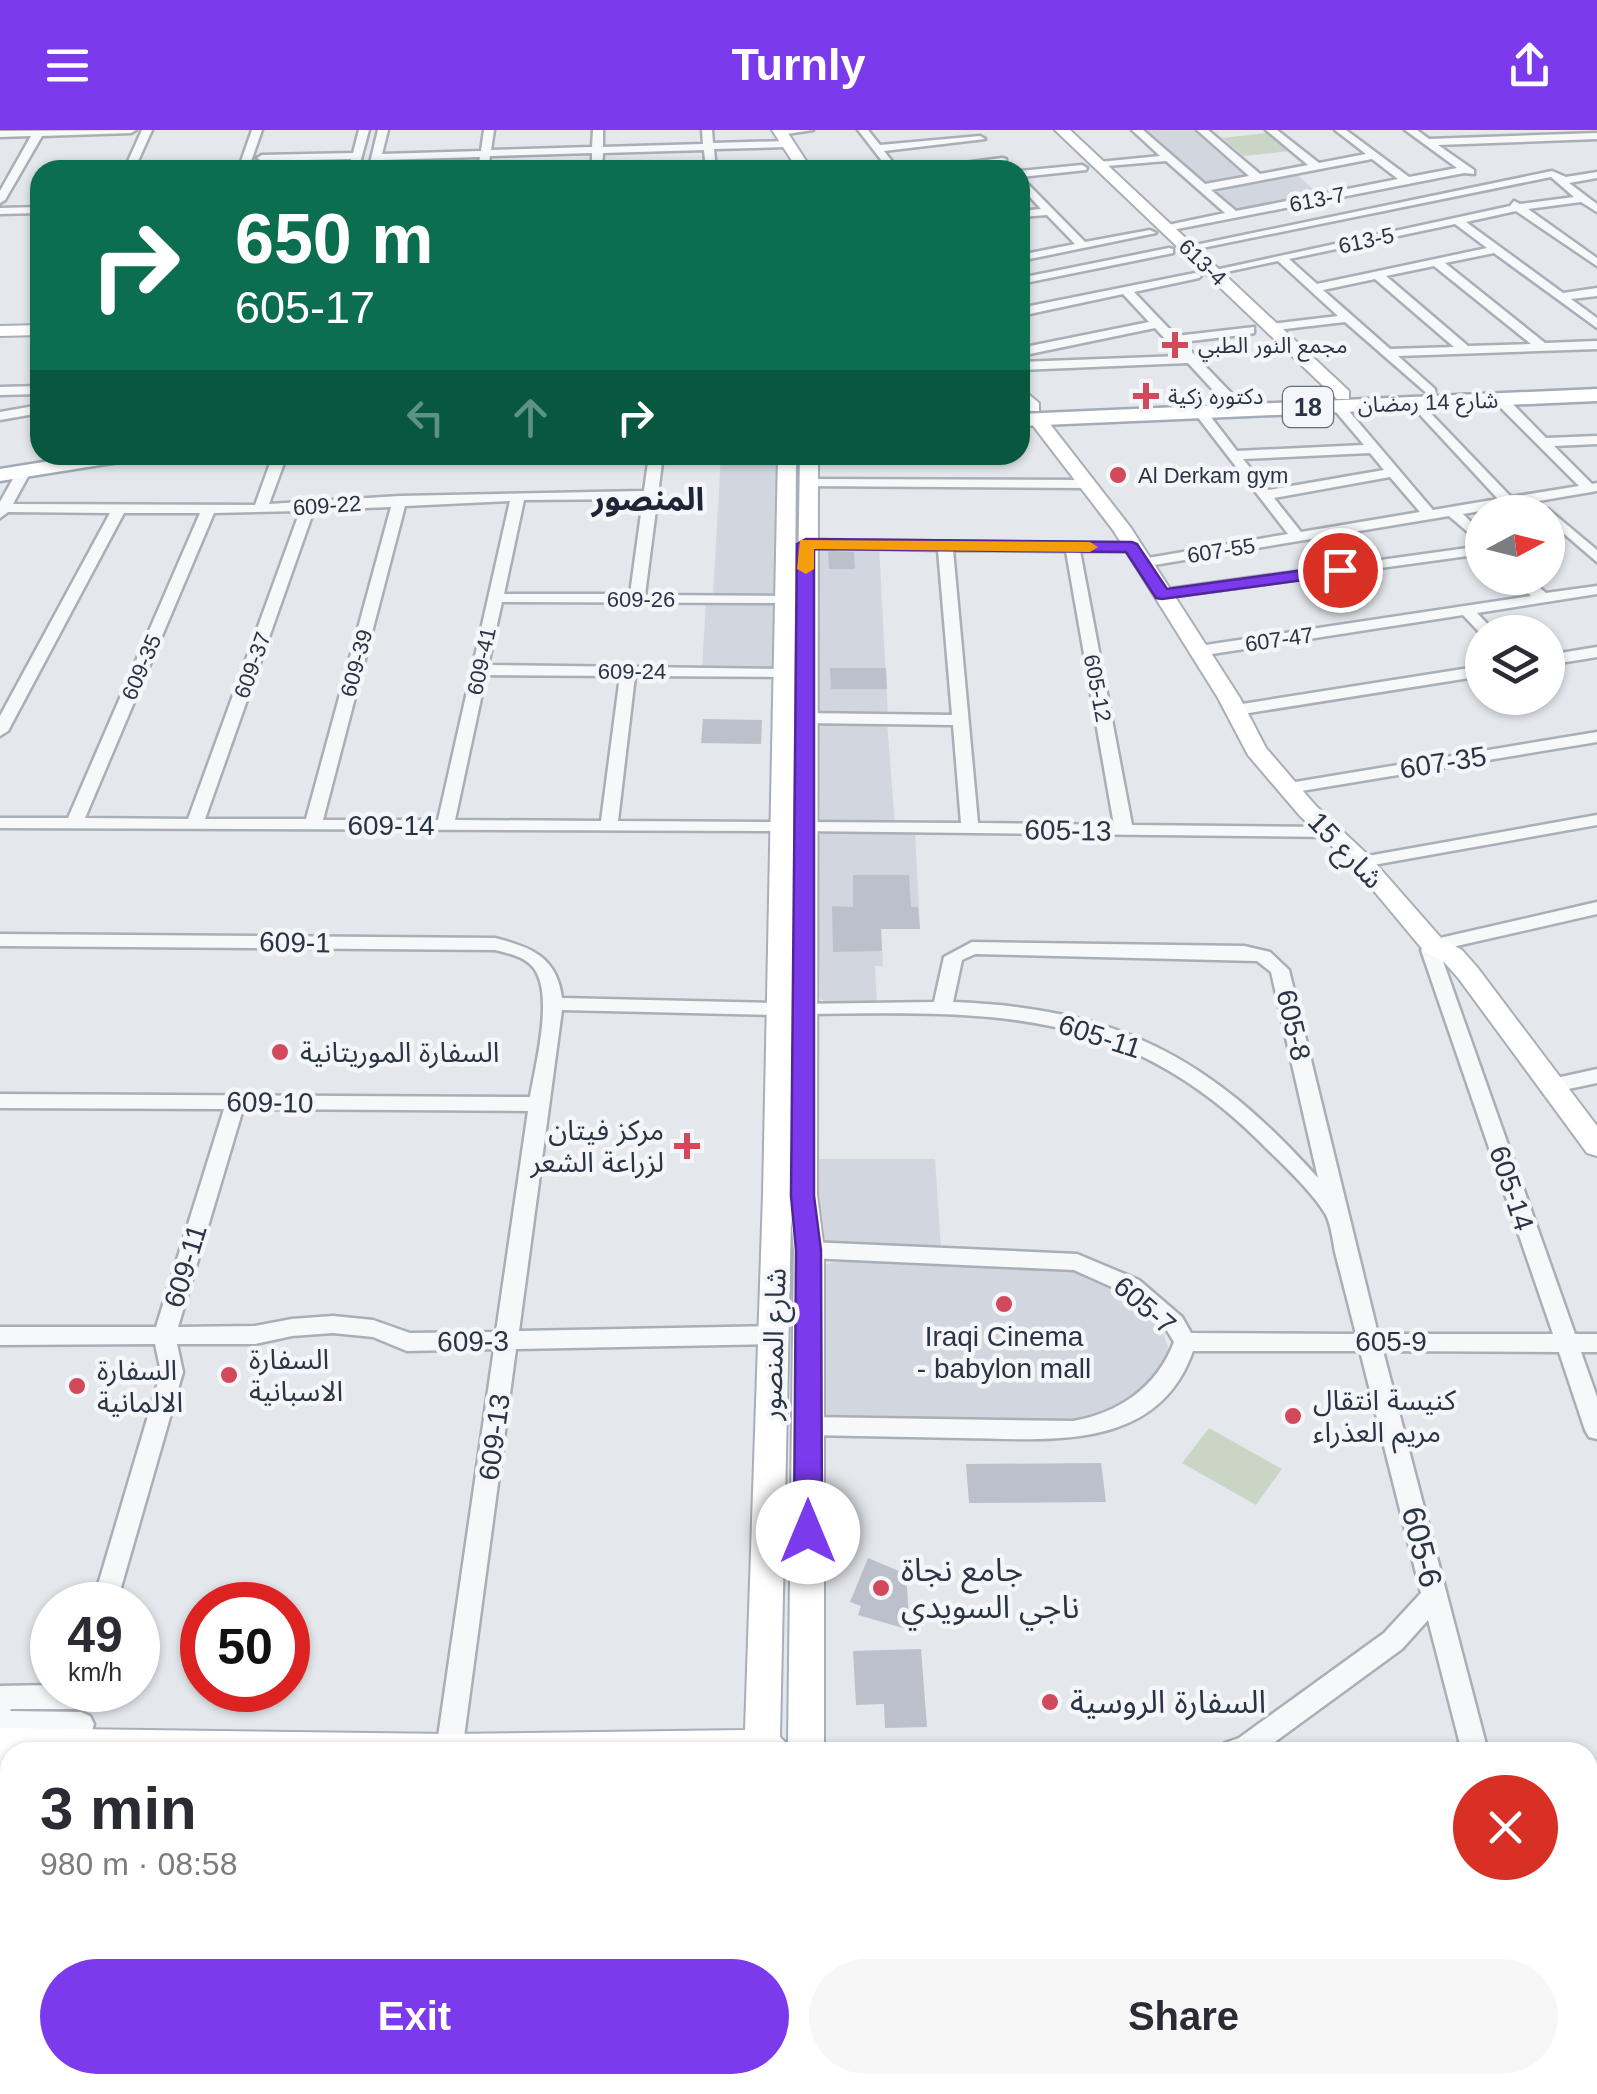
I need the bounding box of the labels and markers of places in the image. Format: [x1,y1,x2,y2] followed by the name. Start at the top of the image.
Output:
[1162,332,1188,358] marker: مجمع النور الطبي
[1198,333,1347,362] place label: مجمع النور الطبي
[1133,383,1159,409] marker: دكتوره زكية
[1168,384,1264,410] place label: دكتوره زكية
[1138,463,1288,488] place label: Al Derkam gym
[1107,464,1129,486] marker: Al Derkam gym
[1298,528,1383,613] pin
[300,1037,499,1069] place label: السفارة الموريتانية
[269,1041,291,1063] marker: السفارة الموريتانية
[530,1115,664,1179] place label: مركز فيتان لزراعة الشعر
[674,1133,700,1159] marker: مركز فيتان لزراعة الشعر
[993,1293,1015,1315] marker: Iraqi Cinema - babylon mall
[917,1321,1091,1384] place label: Iraqi Cinema - babylon mall
[249,1344,343,1407] place label: السفارة الاسبانية
[97,1355,183,1418] place label: السفارة الالمانية
[218,1364,240,1386] marker: السفارة الاسبانية
[66,1375,88,1397] marker: السفارة الالمانية
[1313,1385,1456,1454] place label: كنيسة انتقال مريم العذراء
[1282,1405,1304,1427] marker: كنيسة انتقال مريم العذراء
[901,1552,1079,1631] place label: جامع نجاة ناجي السويدي
[870,1577,892,1599] marker: جامع نجاة ناجي السويدي
[1070,1684,1266,1721] place label: السفارة الروسية
[1039,1691,1061,1713] marker: السفارة الروسية

